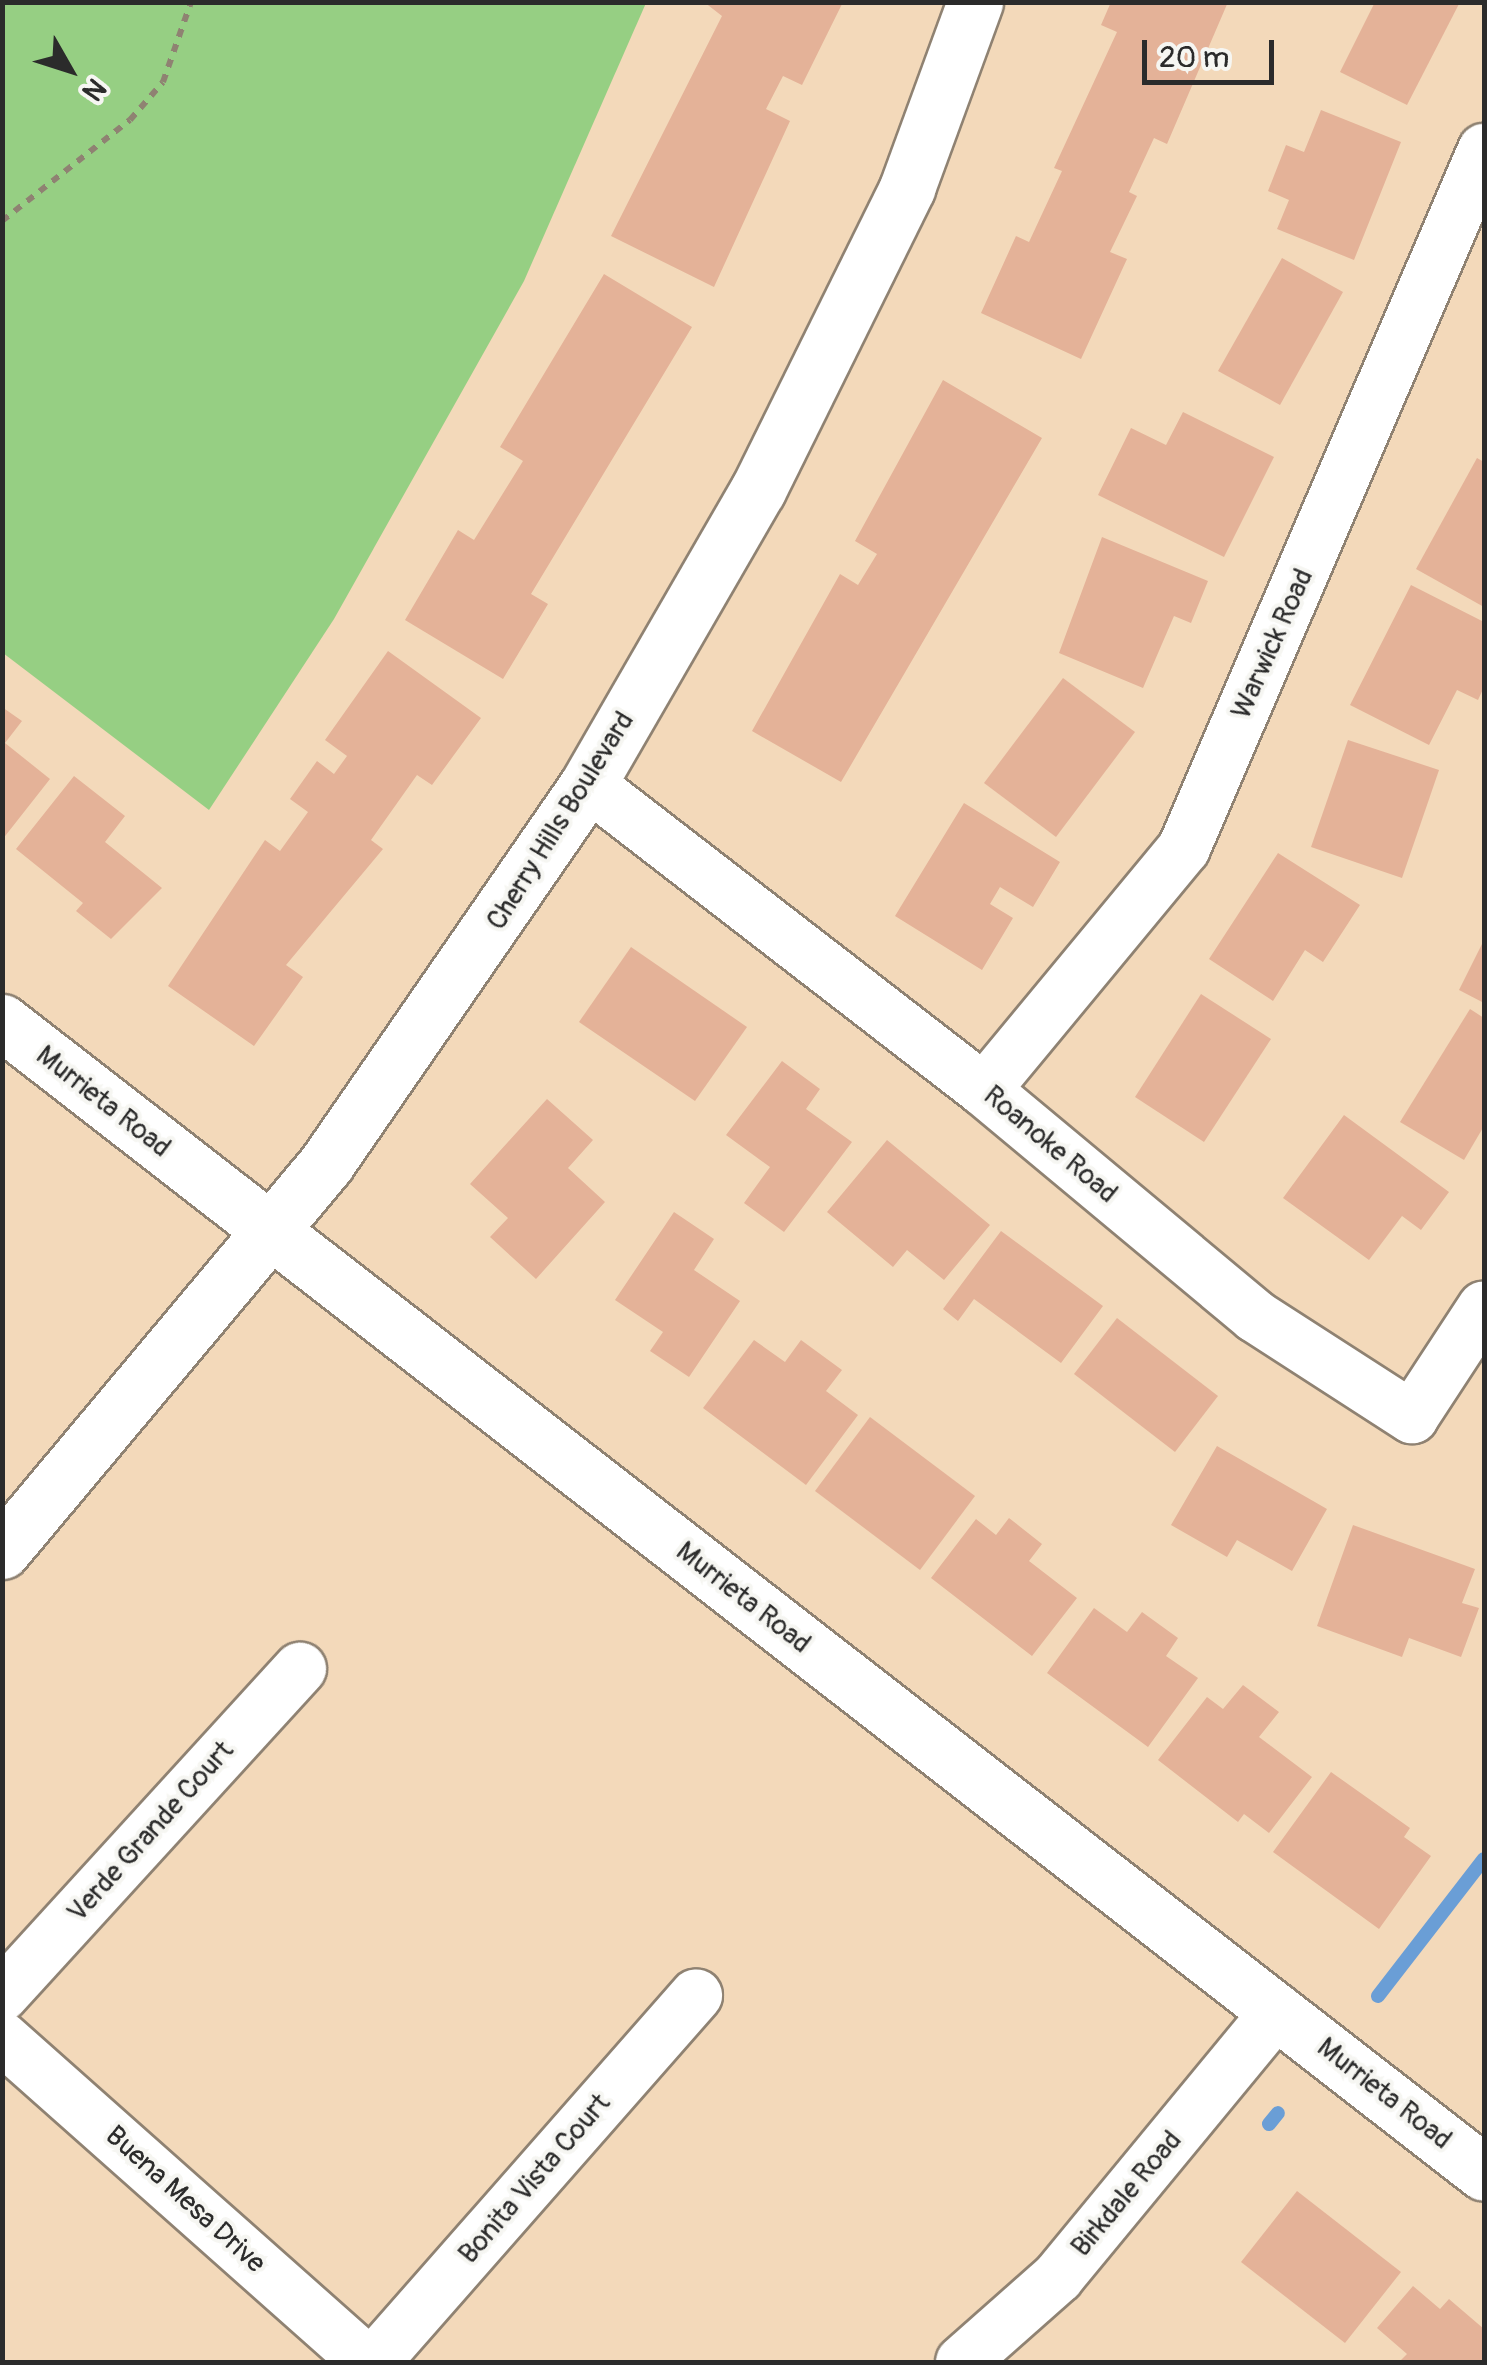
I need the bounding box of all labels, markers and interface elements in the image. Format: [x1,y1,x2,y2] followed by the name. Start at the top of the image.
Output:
[20,20,120,120] north arrow
[1147,20,1280,82] scale bar
[1159,39,1229,76] text: 20 m
[74,71,113,108] text: N
[1225,564,1321,724] street label: Warwick Road
[480,706,642,936] street label: Cherry Hills Boulevard
[29,1039,177,1165] street label: Murrieta Road
[976,1079,1124,1211] street label: Roanoke Road
[669,1535,817,1661] street label: Murrieta Road
[61,1735,241,1929] street label: Verde Grande Court
[1310,2031,1458,2157] street label: Murrieta Road
[452,2087,618,2271] street label: Bonita Vista Court
[98,2119,272,2281] street label: Buena Mesa Drive
[1065,2124,1189,2264] street label: Birkdale Road

